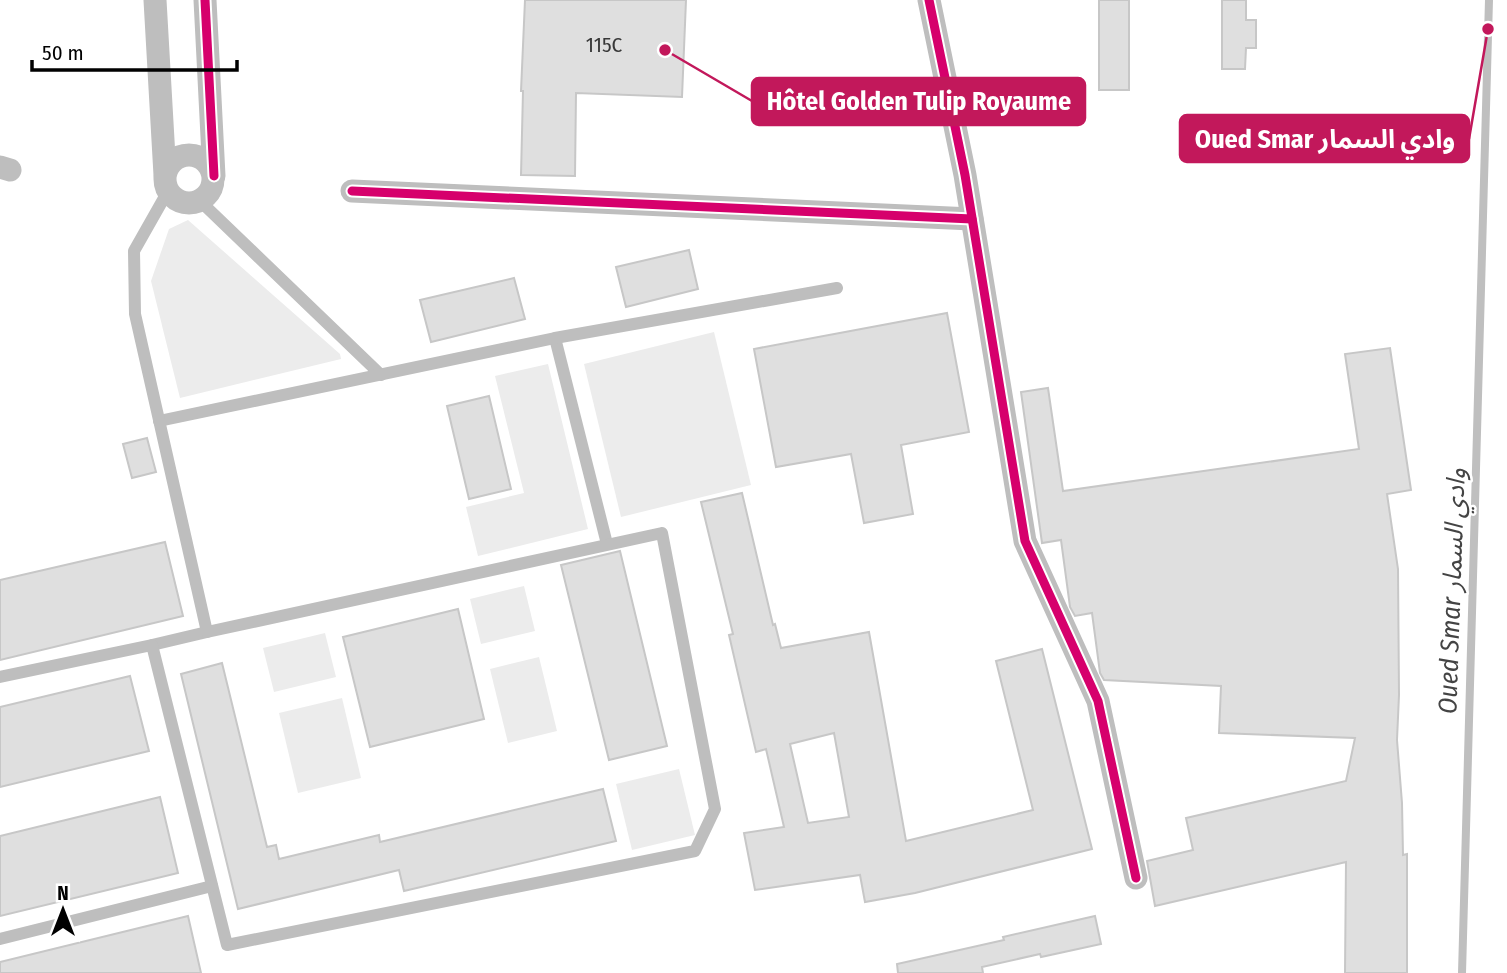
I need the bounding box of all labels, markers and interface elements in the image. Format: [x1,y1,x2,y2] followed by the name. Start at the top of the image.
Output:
[32,28,236,72] scale bar
[586,32,623,58] house number: 115C
[42,40,84,66] text: 50 m
[752,78,1085,125] callout: Hôtel Golden Tulip Royaume
[767,86,1071,117] text: Hôtel Golden Tulip Royaume
[1180,115,1469,162] callout: Oued Smar وادي السمار
[1195,124,1455,160] text: Oued Smar وادي السمار
[1432,467,1476,715] water label: Oued Smar وادي السمار
[28,875,98,945] north arrow
[57,882,69,905] text: N

